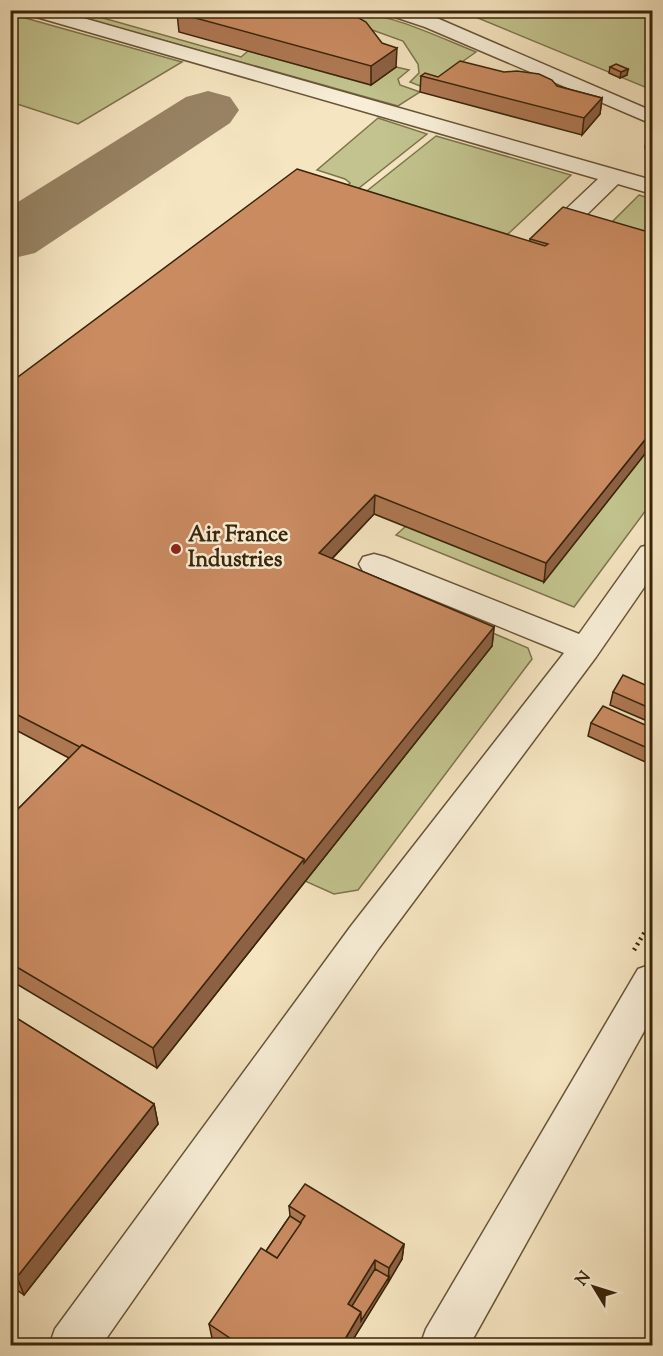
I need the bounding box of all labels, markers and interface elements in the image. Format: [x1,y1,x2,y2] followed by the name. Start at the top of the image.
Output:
[188,520,288,577] place label: Air France Industries
[169,542,183,556] marker: Air France Industries
[564,1257,624,1317] north arrow
[571,1267,597,1291] text: N

